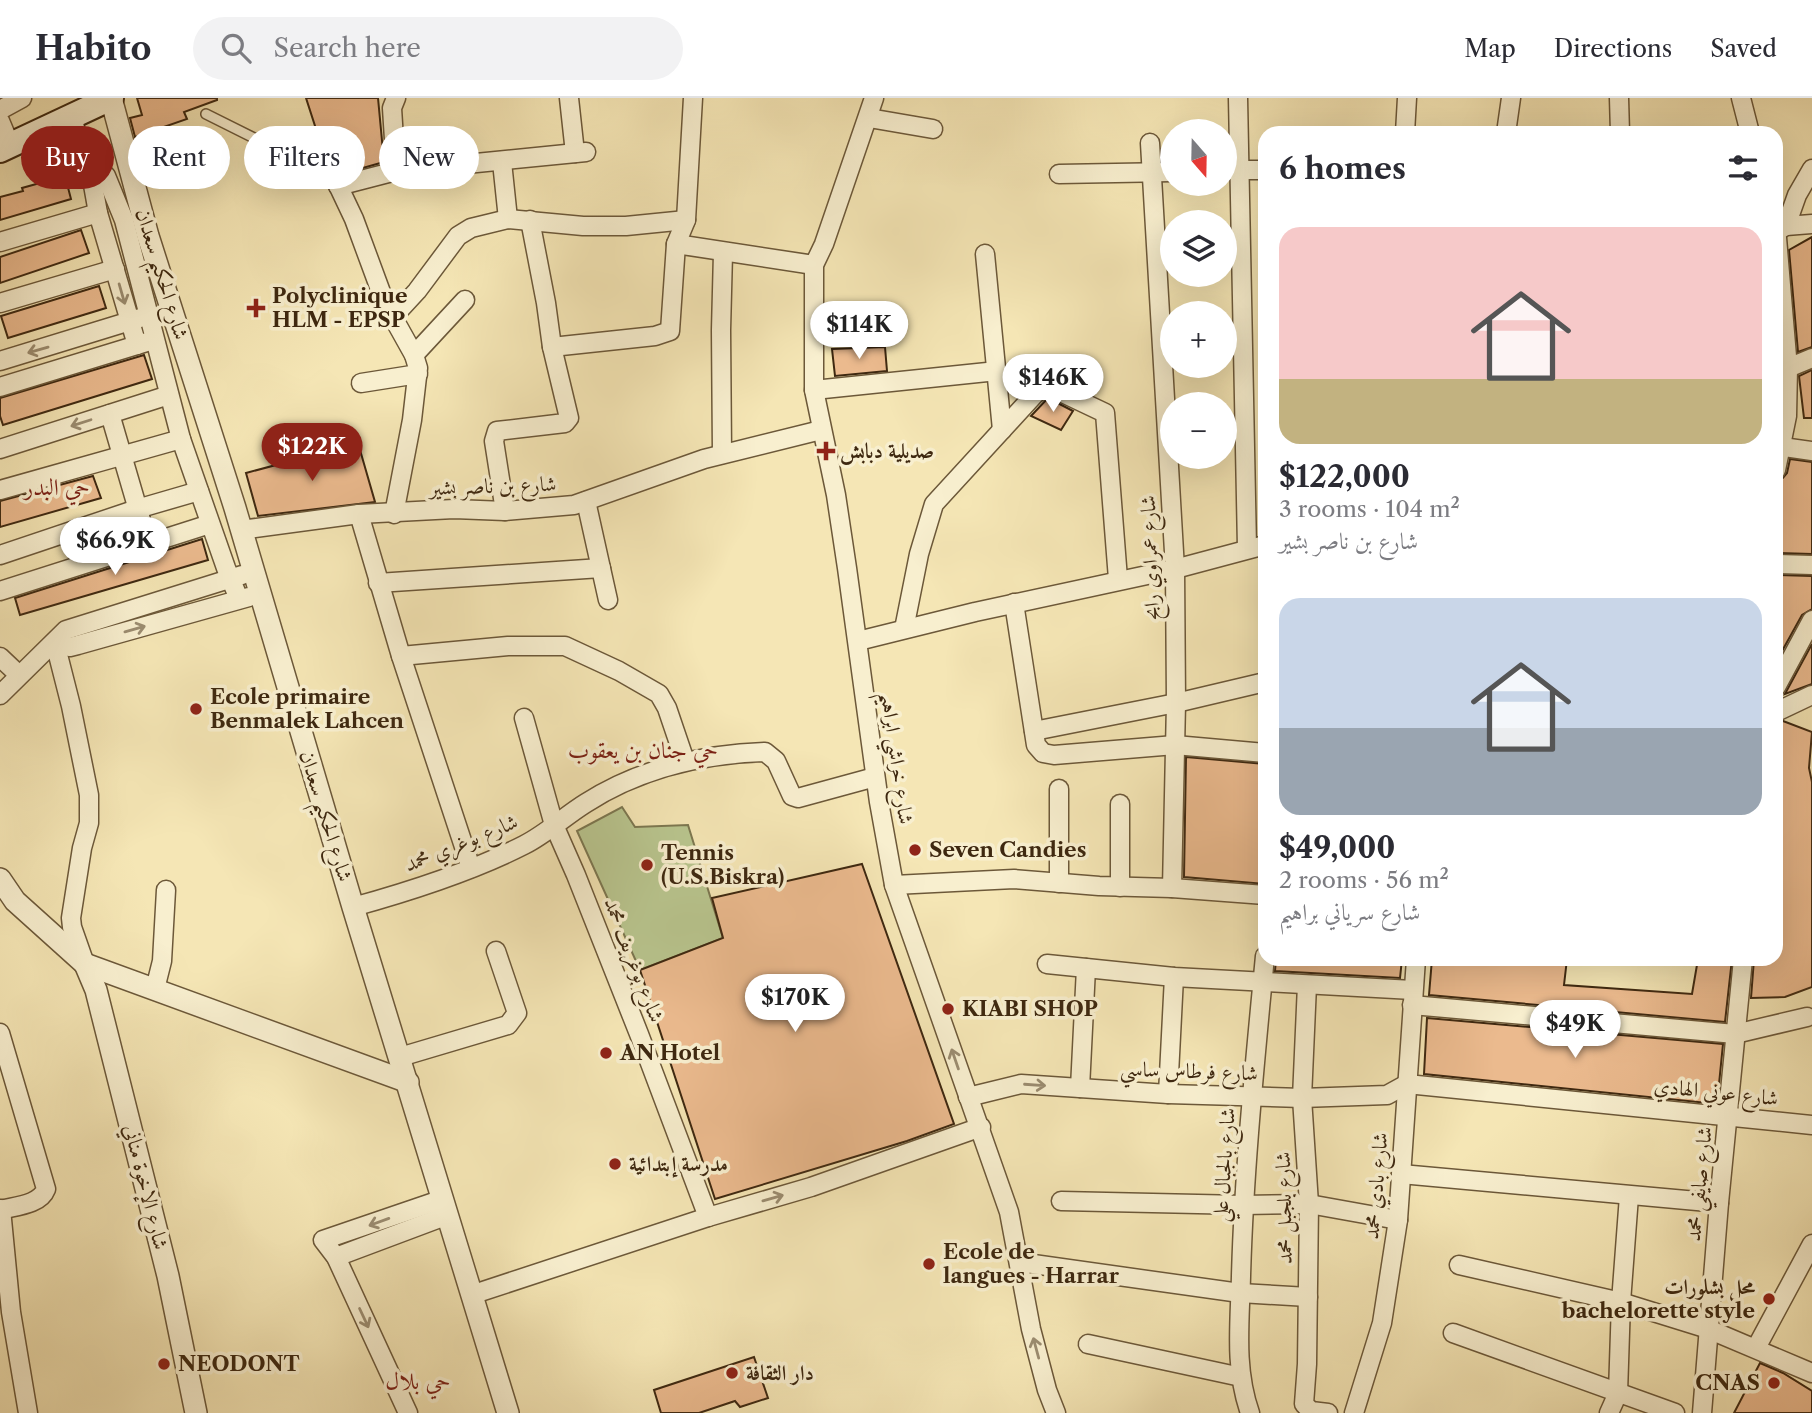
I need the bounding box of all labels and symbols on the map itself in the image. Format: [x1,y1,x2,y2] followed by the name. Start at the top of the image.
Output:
[1160,119,1237,196] north arrow
[122,205,194,345] street label: شارع الحكيم سعدان
[117,283,130,305] one-way arrow
[272,283,408,332] place label: Polyclinique HLM - EPSP
[246,298,266,318] marker: Polyclinique HLM - EPSP
[810,302,908,361] pin: $114K
[27,344,49,357] one-way arrow
[1004,354,1102,414] pin: $146K
[70,417,92,430] one-way arrow
[263,424,361,483] pin: $122K
[840,438,934,465] place label: صديلية دبابش
[818,443,834,459] marker: صديلية دبابش
[427,471,557,506] street label: شارع بن ناصر بشير
[22,473,90,506] district label: حي البدر
[1135,495,1170,621] street label: شارع عمراوي رابح
[58,518,172,577] pin: $66.9K
[124,621,146,634] one-way arrow
[210,684,405,733] place label: Ecole primaire Benmalek Lahcen
[867,690,919,827] street label: شارع خراشي ابراهيم
[188,701,204,717] marker: Ecole primaire Benmalek Lahcen
[568,736,718,769] district label: حي جنان بن يعقوب
[286,747,358,887] street label: شارع الحكيم سعدان
[400,808,523,882] street label: شارع بوغري محمد
[929,837,1086,862] place label: Seven Candies
[661,840,784,889] place label: Tennis (U.S.Biskra)
[907,842,923,858] marker: Seven Candies
[639,857,655,873] marker: Tennis (U.S.Biskra)
[594,894,670,1028] street label: شارع بوغريف محمد
[746,974,844,1034] pin: $170K
[962,996,1098,1021] place label: KIABI SHOP
[1534,1000,1616,1060] pin: $49K
[940,1001,956,1017] marker: KIABI SHOP
[619,1040,720,1065] place label: AN Hotel
[598,1045,614,1061] marker: AN Hotel
[948,1048,961,1070] one-way arrow
[1119,1056,1258,1093] street label: شارع فرطاس ساسي
[1652,1073,1779,1116] street label: شارع عوني الهادي
[1023,1079,1046,1092] one-way arrow
[1207,1107,1248,1223] street label: شارع بالجبال علي
[113,1122,174,1253] street label: شارع الإخوة مناني
[1680,1125,1725,1243] street label: شارع صايفي محمد
[1358,1131,1399,1241] street label: شارع بادي محمد
[629,1151,728,1178] place label: مدرسة إبتدائية
[1270,1151,1303,1264] street label: شارع بلجبل محمد
[607,1156,623,1172] marker: مدرسة إبتدائية
[762,1191,784,1204] one-way arrow
[368,1217,390,1229] one-way arrow
[943,1239,1120,1288] place label: Ecole de langues - Harrar
[921,1256,937,1272] marker: Ecole de langues - Harrar
[1561,1274,1756,1323] place label: محل بشلورات bachelorette style
[1761,1291,1777,1307] marker: محل بشلورات bachelorette style
[359,1308,372,1329] one-way arrow
[1029,1337,1042,1360] one-way arrow
[178,1351,300,1376] place label: NEODONT
[156,1356,172,1372] marker: NEODONT
[746,1360,814,1386] place label: دار الثقافة
[724,1365,740,1381] marker: دار الثقافة
[385,1367,451,1400] district label: حي بلال
[1695,1370,1760,1395] place label: CNAS
[1766,1375,1782,1391] marker: CNAS

